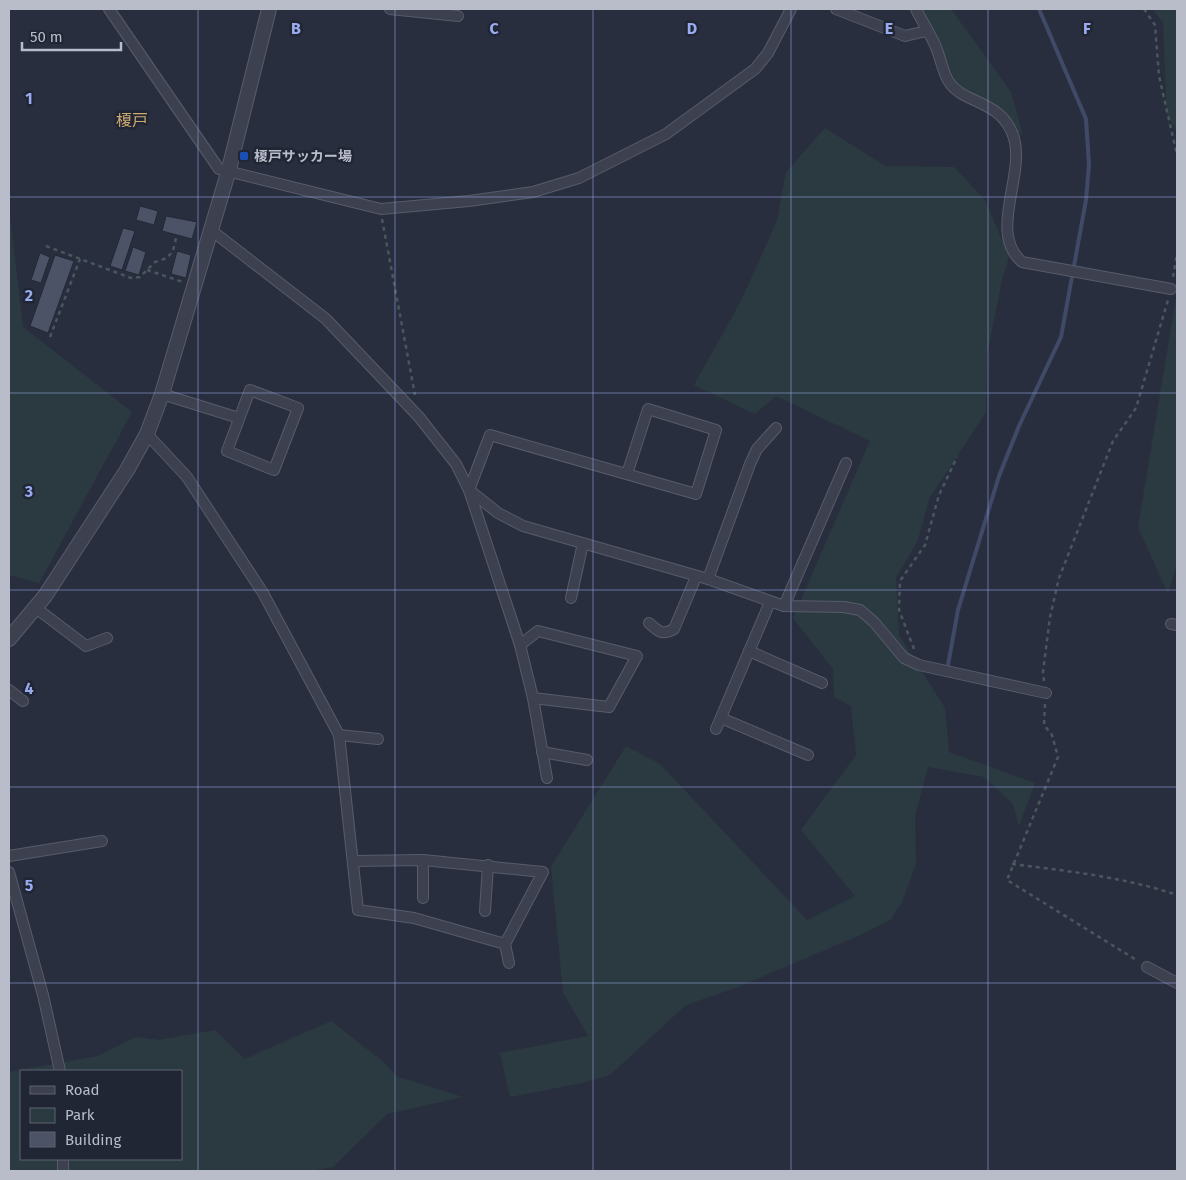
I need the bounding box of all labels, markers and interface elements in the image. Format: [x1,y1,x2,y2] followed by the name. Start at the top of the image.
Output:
[291,19,301,38] text: B
[489,19,499,38] text: C
[687,19,697,38] text: D
[885,19,893,38] text: E
[1083,19,1091,38] text: F
[22,20,121,52] scale bar
[30,28,63,46] text: 50 m
[25,89,33,108] text: 1
[116,111,148,130] district label: 榎戸
[254,148,352,165] place label: 榎戸サッカー場
[238,150,250,162] marker: 榎戸サッカー場
[25,286,33,305] text: 2
[24,482,33,501] text: 3
[24,679,34,698] text: 4
[25,876,34,895] text: 5
[20,1070,182,1160] legend
[65,1081,100,1099] text: Road
[65,1106,95,1124] text: Park
[65,1131,121,1149] text: Building

